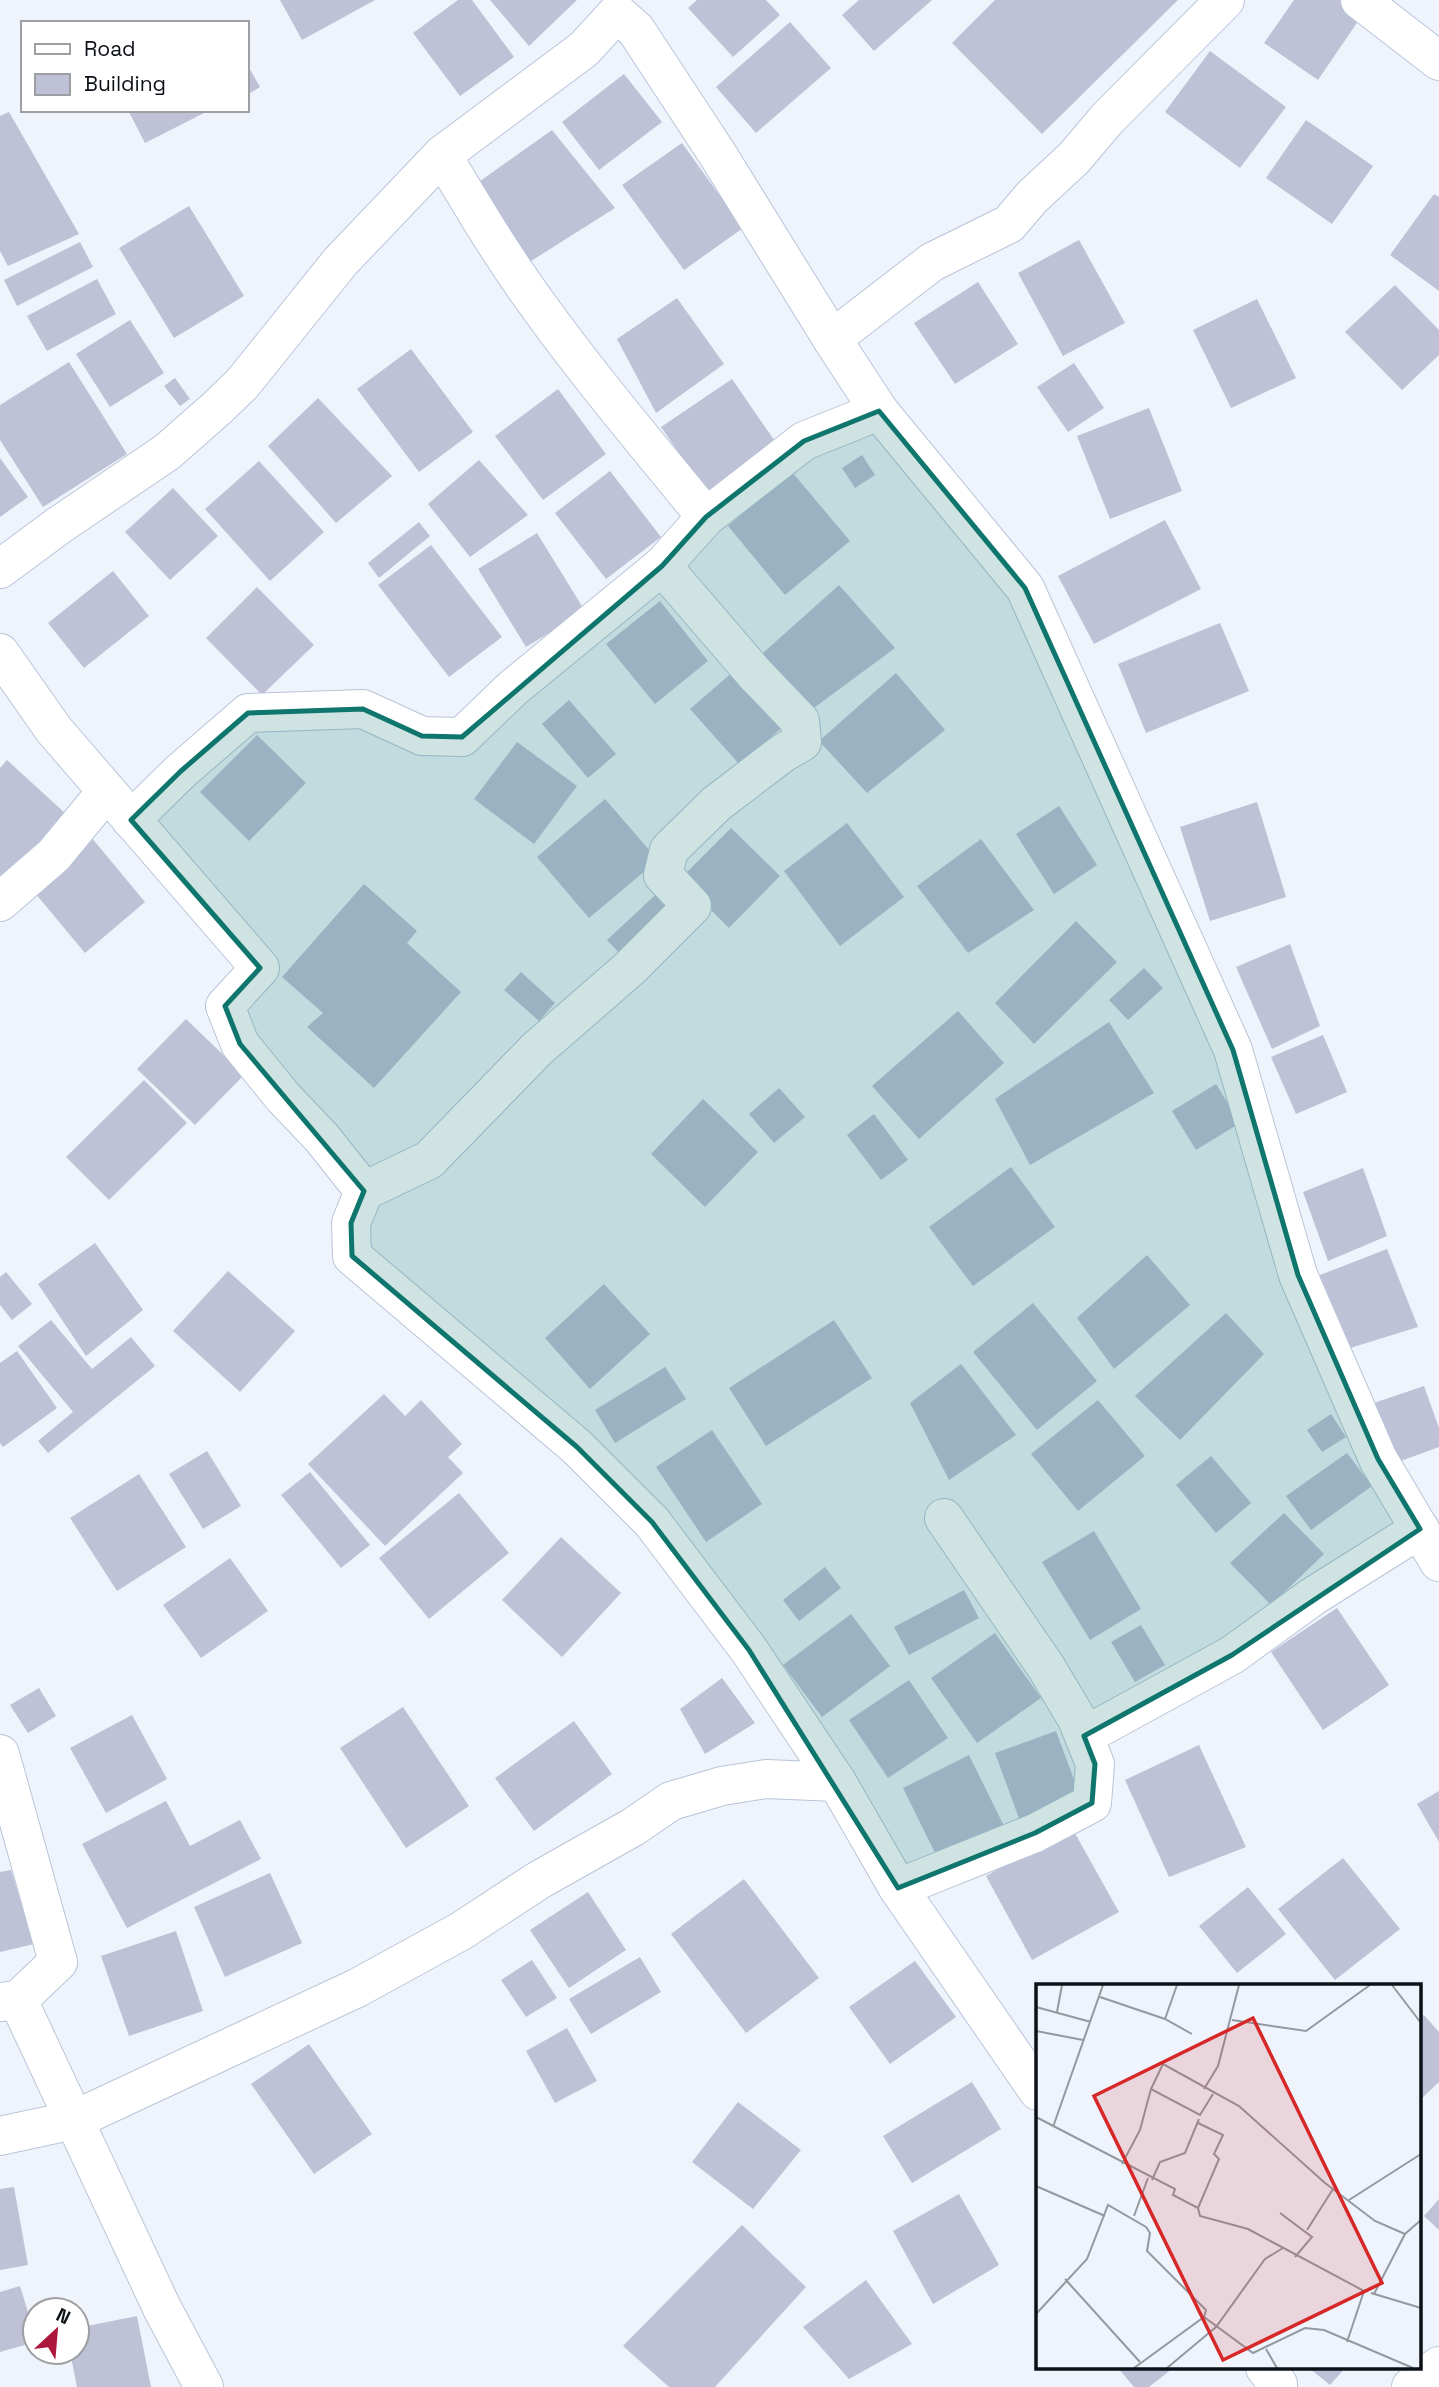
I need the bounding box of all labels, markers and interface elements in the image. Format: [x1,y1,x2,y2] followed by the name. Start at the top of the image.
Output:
[21,21,248,112] legend
[84,35,136,62] text: Road
[84,70,166,97] text: Building
[1036,1984,1422,2370] inset map
[21,2296,91,2366] north arrow
[52,2302,74,2330] text: N

